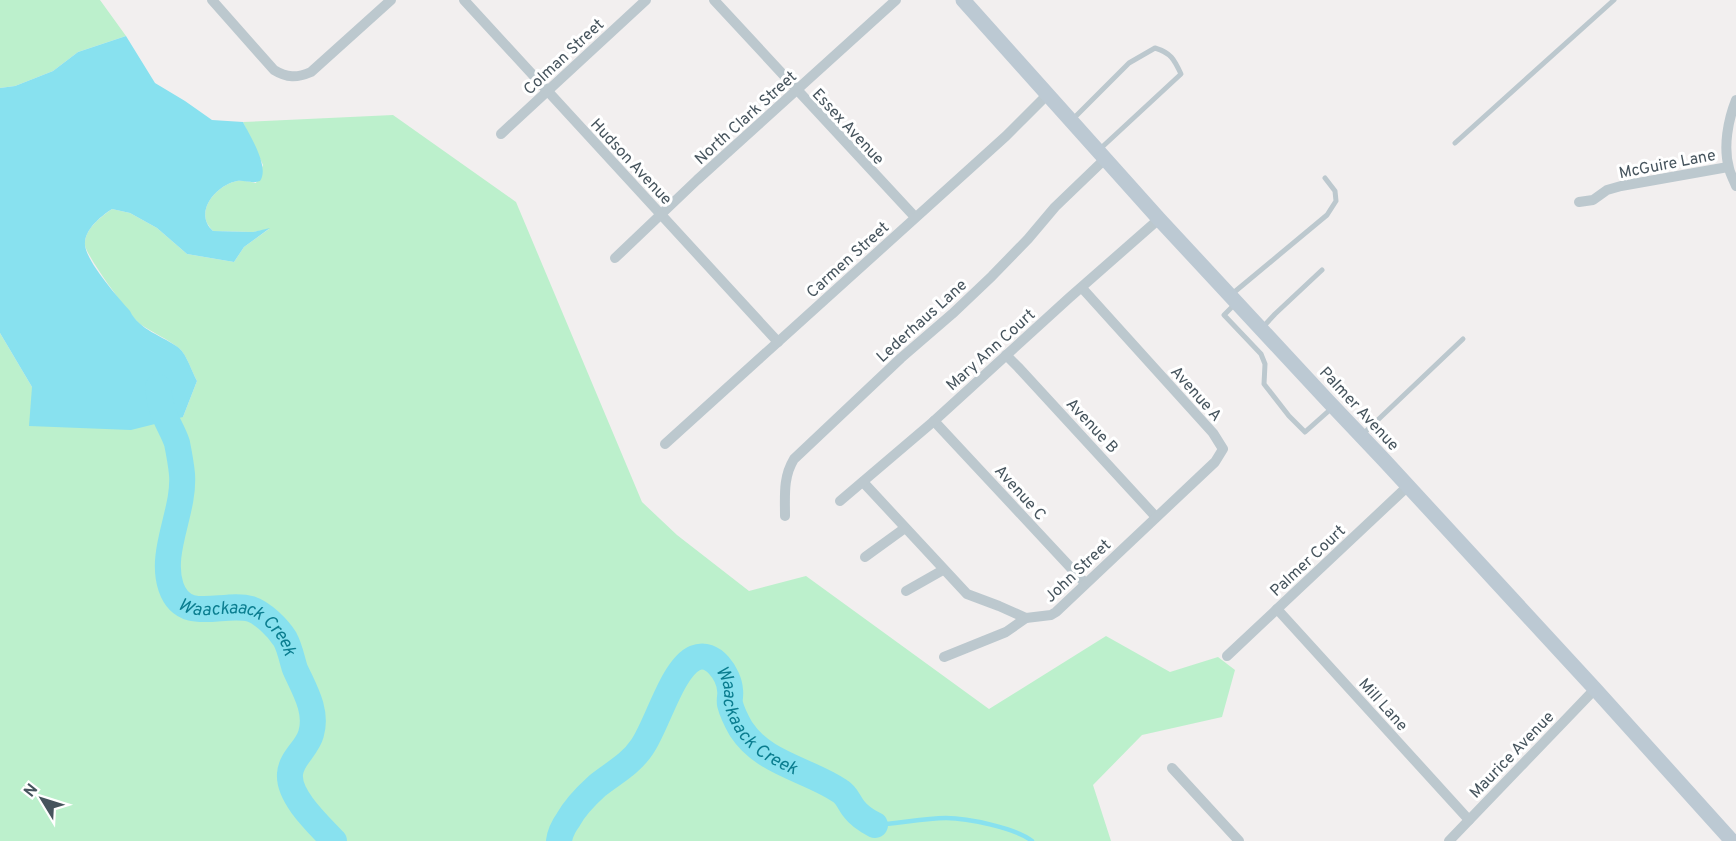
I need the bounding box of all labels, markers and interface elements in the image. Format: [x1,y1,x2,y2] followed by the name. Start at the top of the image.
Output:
[520,15,609,100] street label: Colman Street
[691,67,802,170] street label: North Clark Street
[807,85,888,170] street label: Essex Avenue
[585,115,676,210] street label: Hudson Avenue
[1617,146,1718,184] street label: McGuire Lane
[803,218,894,303] street label: Carmen Street
[873,276,972,367] street label: Lederhaus Lane
[943,305,1040,396] street label: Mary Ann Court
[1166,363,1226,426] street label: Avenue A
[1314,363,1403,456] street label: Palmer Avenue
[1061,395,1122,458] street label: Avenue B
[989,462,1050,525] street label: Avenue C
[1266,521,1350,601] street label: Palmer Court
[1041,536,1116,607] street label: John Street
[174,594,301,660] water label: Waackaack Creek
[710,662,801,782] water label: Waackaack Creek
[1354,675,1412,736] street label: Mill Lane
[1466,708,1559,803] street label: Maurice Avenue
[12,769,72,829] north arrow
[20,780,43,802] text: N

